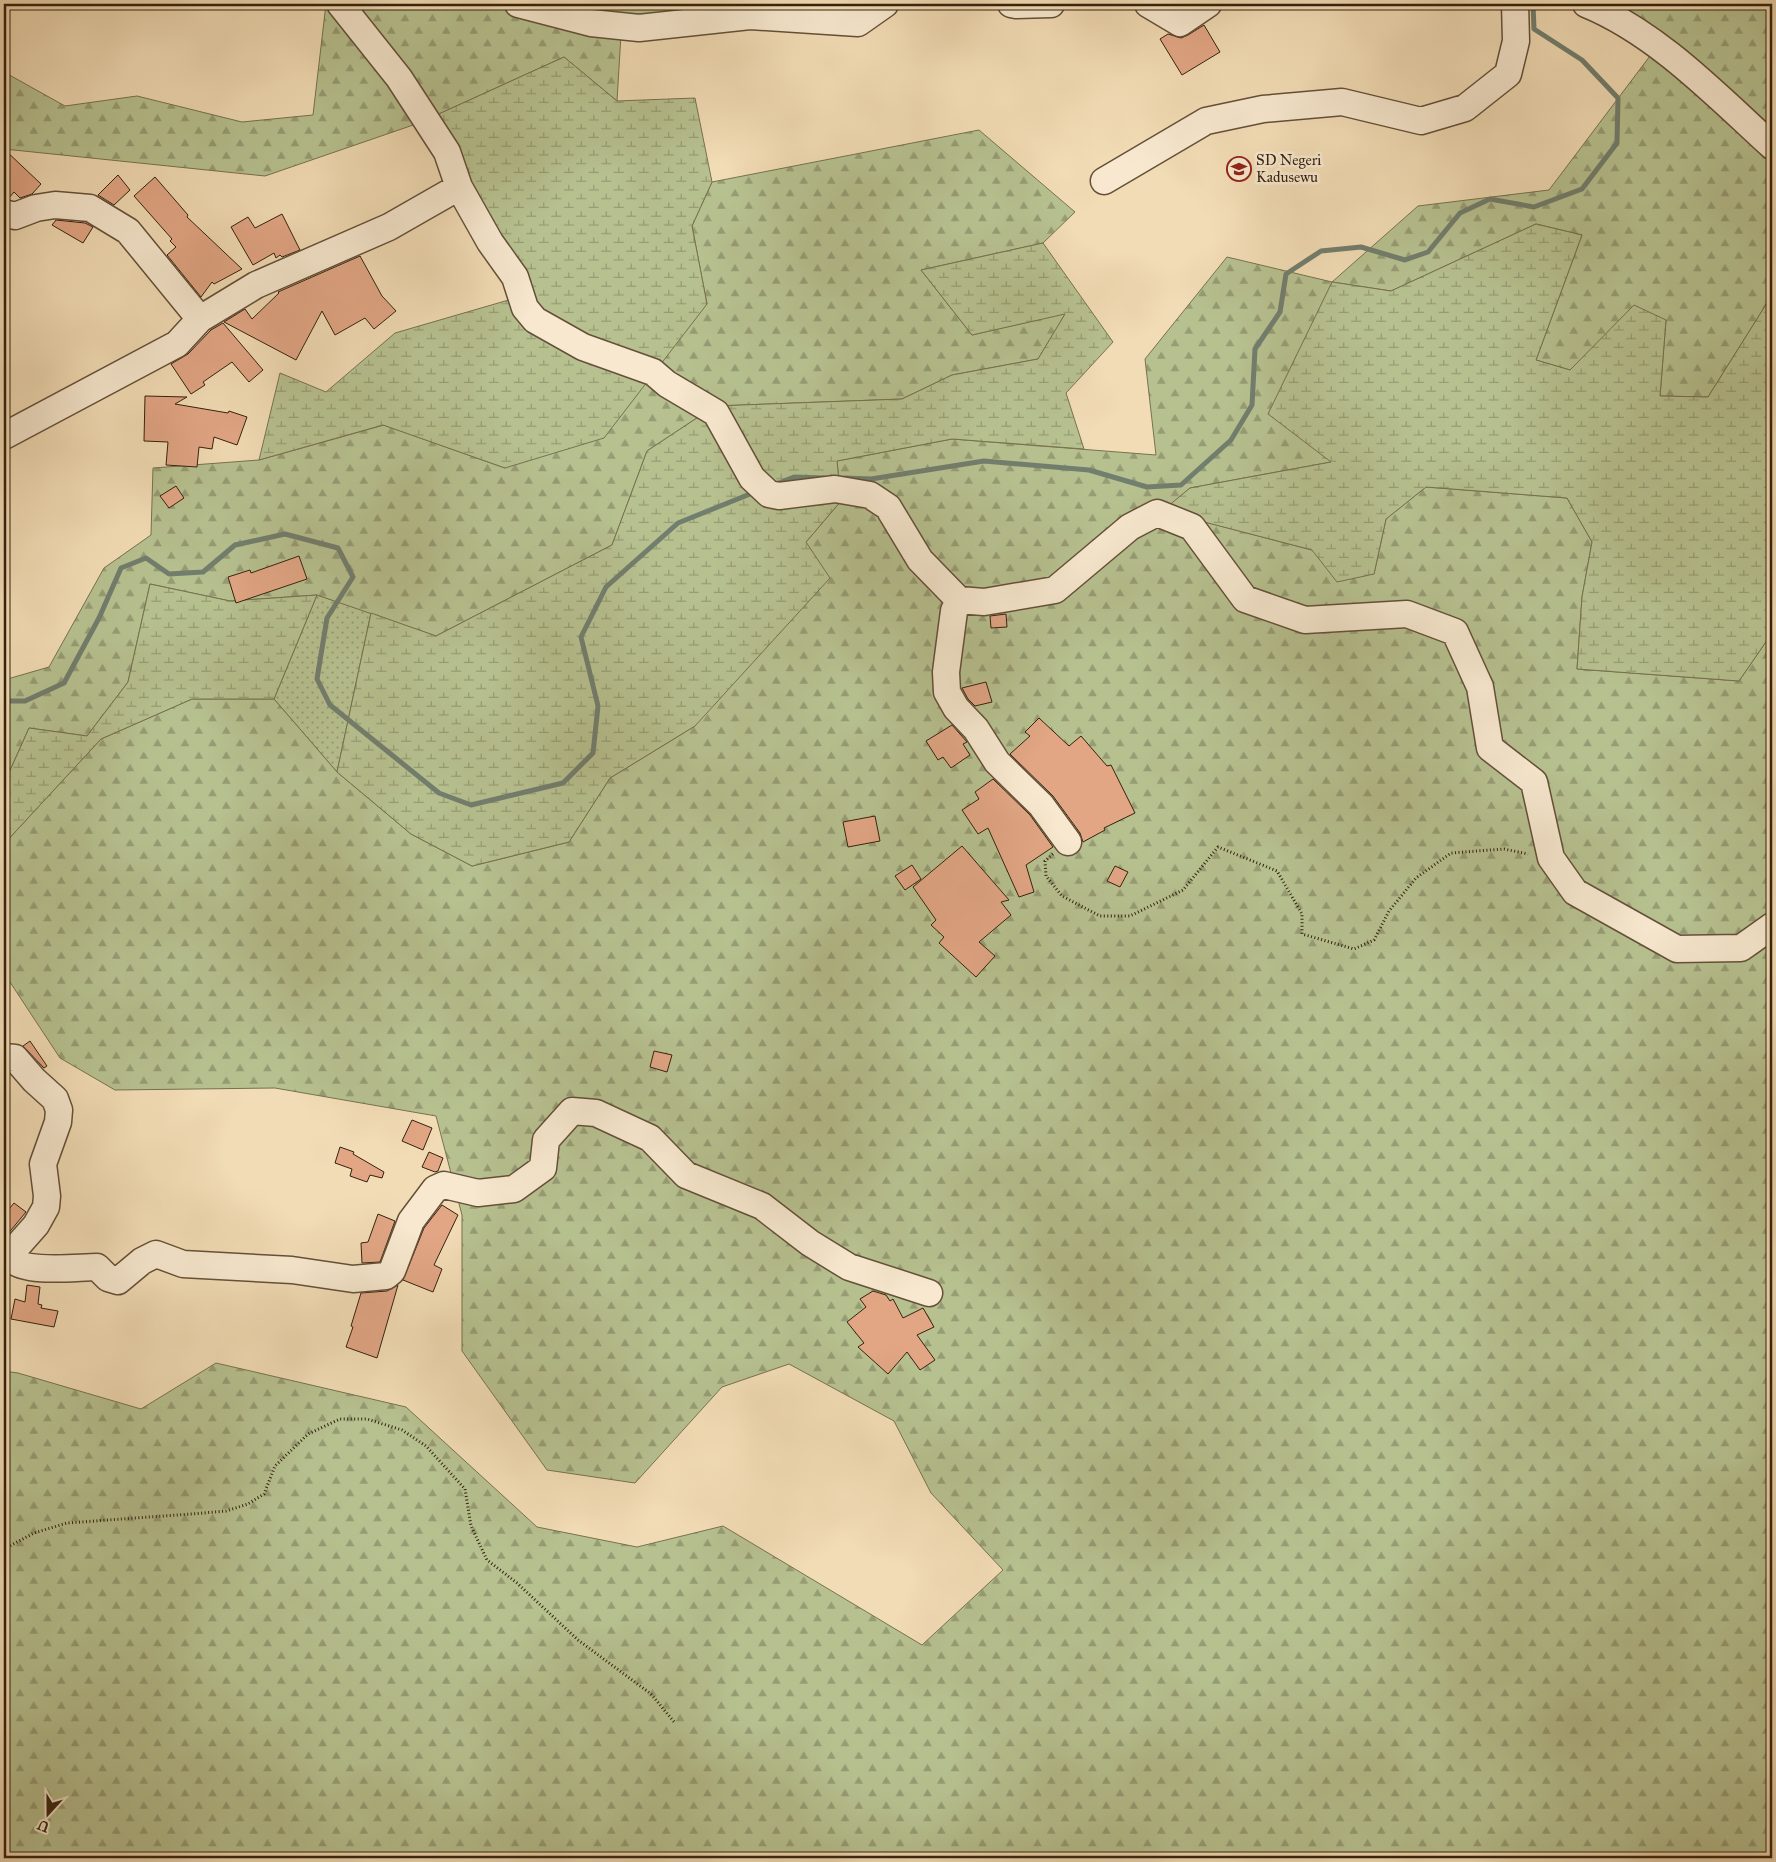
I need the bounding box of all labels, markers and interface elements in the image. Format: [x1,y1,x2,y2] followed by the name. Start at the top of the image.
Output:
[1256,151,1321,186] place label: SD Negeri Kadusewu
[1226,156,1252,182] school or university icon: SD Negeri Kadusewu
[22,1790,72,1840] north arrow
[34,1815,52,1836] text: U

